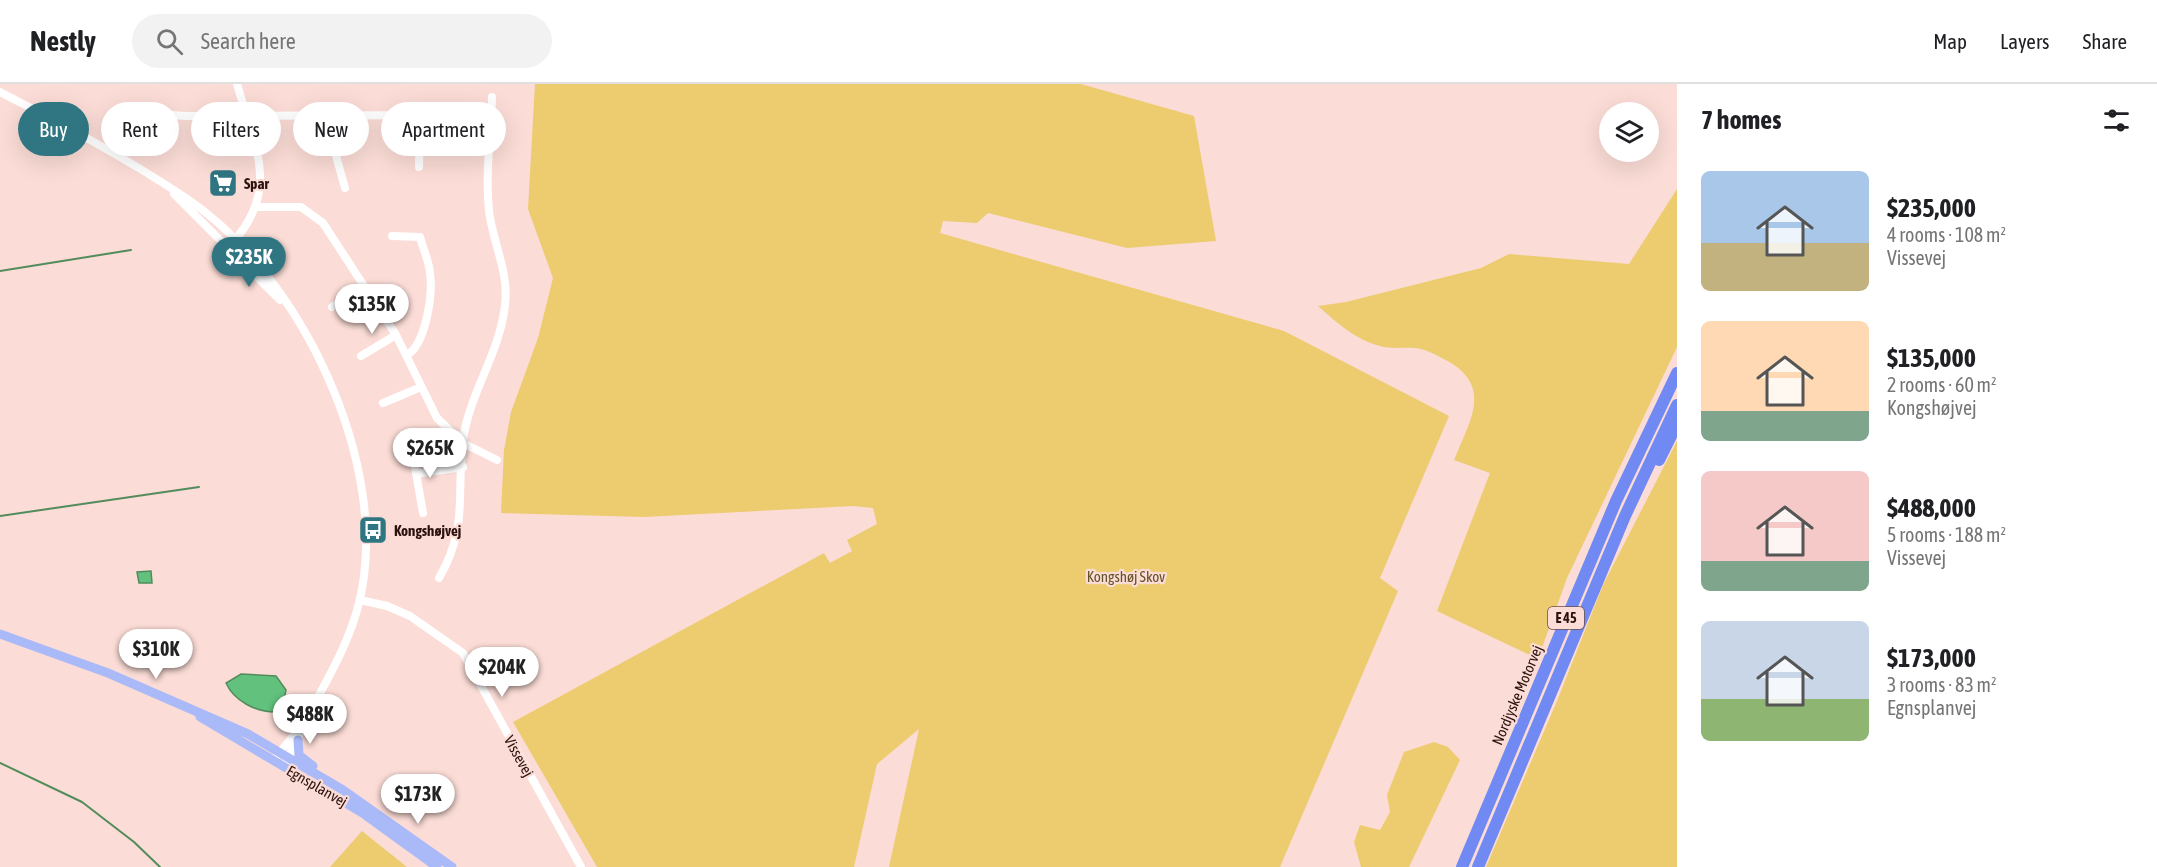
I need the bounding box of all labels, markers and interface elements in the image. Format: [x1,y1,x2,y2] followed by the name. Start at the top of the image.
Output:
[132,14,552,68] search box
[30,25,96,57] text: Nestly
[153,25,186,58] icon: search
[201,28,296,54] text: Search here
[1933,29,1967,53] text: Map
[2000,29,2050,53] text: Layers
[2083,29,2127,53] text: Share
[18,102,89,156] chip: Buy
[101,102,179,156] chip: Rent
[191,102,281,156] chip: Filters
[293,102,369,156] chip: New
[381,102,506,156] chip: Apartment
[1599,102,1659,162] map controls
[1599,102,1659,162] button: layers
[2100,104,2133,137] icon: filters
[1701,105,1781,135] text: 7 homes
[207,167,239,199] supermarket icon: Spar
[244,175,269,192] place label: Spar
[1887,193,1976,223] text: $235,000
[1749,195,1821,267] icon: home
[1887,223,2006,246] text: 4 rooms · 108 m²
[207,237,291,288] pin: $235K
[226,245,272,268] text: $235K
[1887,246,1946,269] text: Vissevej
[330,284,414,335] pin: $135K
[349,292,395,315] text: $135K
[1887,343,1976,373] text: $135,000
[1749,345,1821,417] icon: home
[1887,373,1997,396] text: 2 rooms · 60 m²
[1887,396,1977,419] text: Kongshøjvej
[388,428,472,479] pin: $265K
[407,436,453,459] text: $265K
[1887,493,1976,523] text: $488,000
[1749,495,1821,567] icon: home
[357,514,389,546] bus stop icon: Kongshøjvej
[394,522,461,539] place label: Kongshøjvej
[1887,523,2006,546] text: 5 rooms · 188 m²
[1887,546,1946,569] text: Vissevej
[1087,568,1165,585] park label: Kongshøj Skov
[1548,607,1584,629] road number: E 45
[114,629,198,680] pin: $310K
[133,637,179,660] text: $310K
[1488,643,1546,747] street label: Nordjyske Motorvej
[1887,643,1976,673] text: $173,000
[1749,645,1821,717] icon: home
[460,647,544,698] pin: $204K
[479,655,525,678] text: $204K
[1887,673,1997,696] text: 3 rooms · 83 m²
[268,694,352,745] pin: $488K
[1887,696,1976,719] text: Egnsplanvej
[287,702,333,725] text: $488K
[501,732,537,780] street label: Vissevej
[284,762,350,810] street label: Egnsplanvej
[376,774,460,825] pin: $173K
[395,782,441,805] text: $173K

